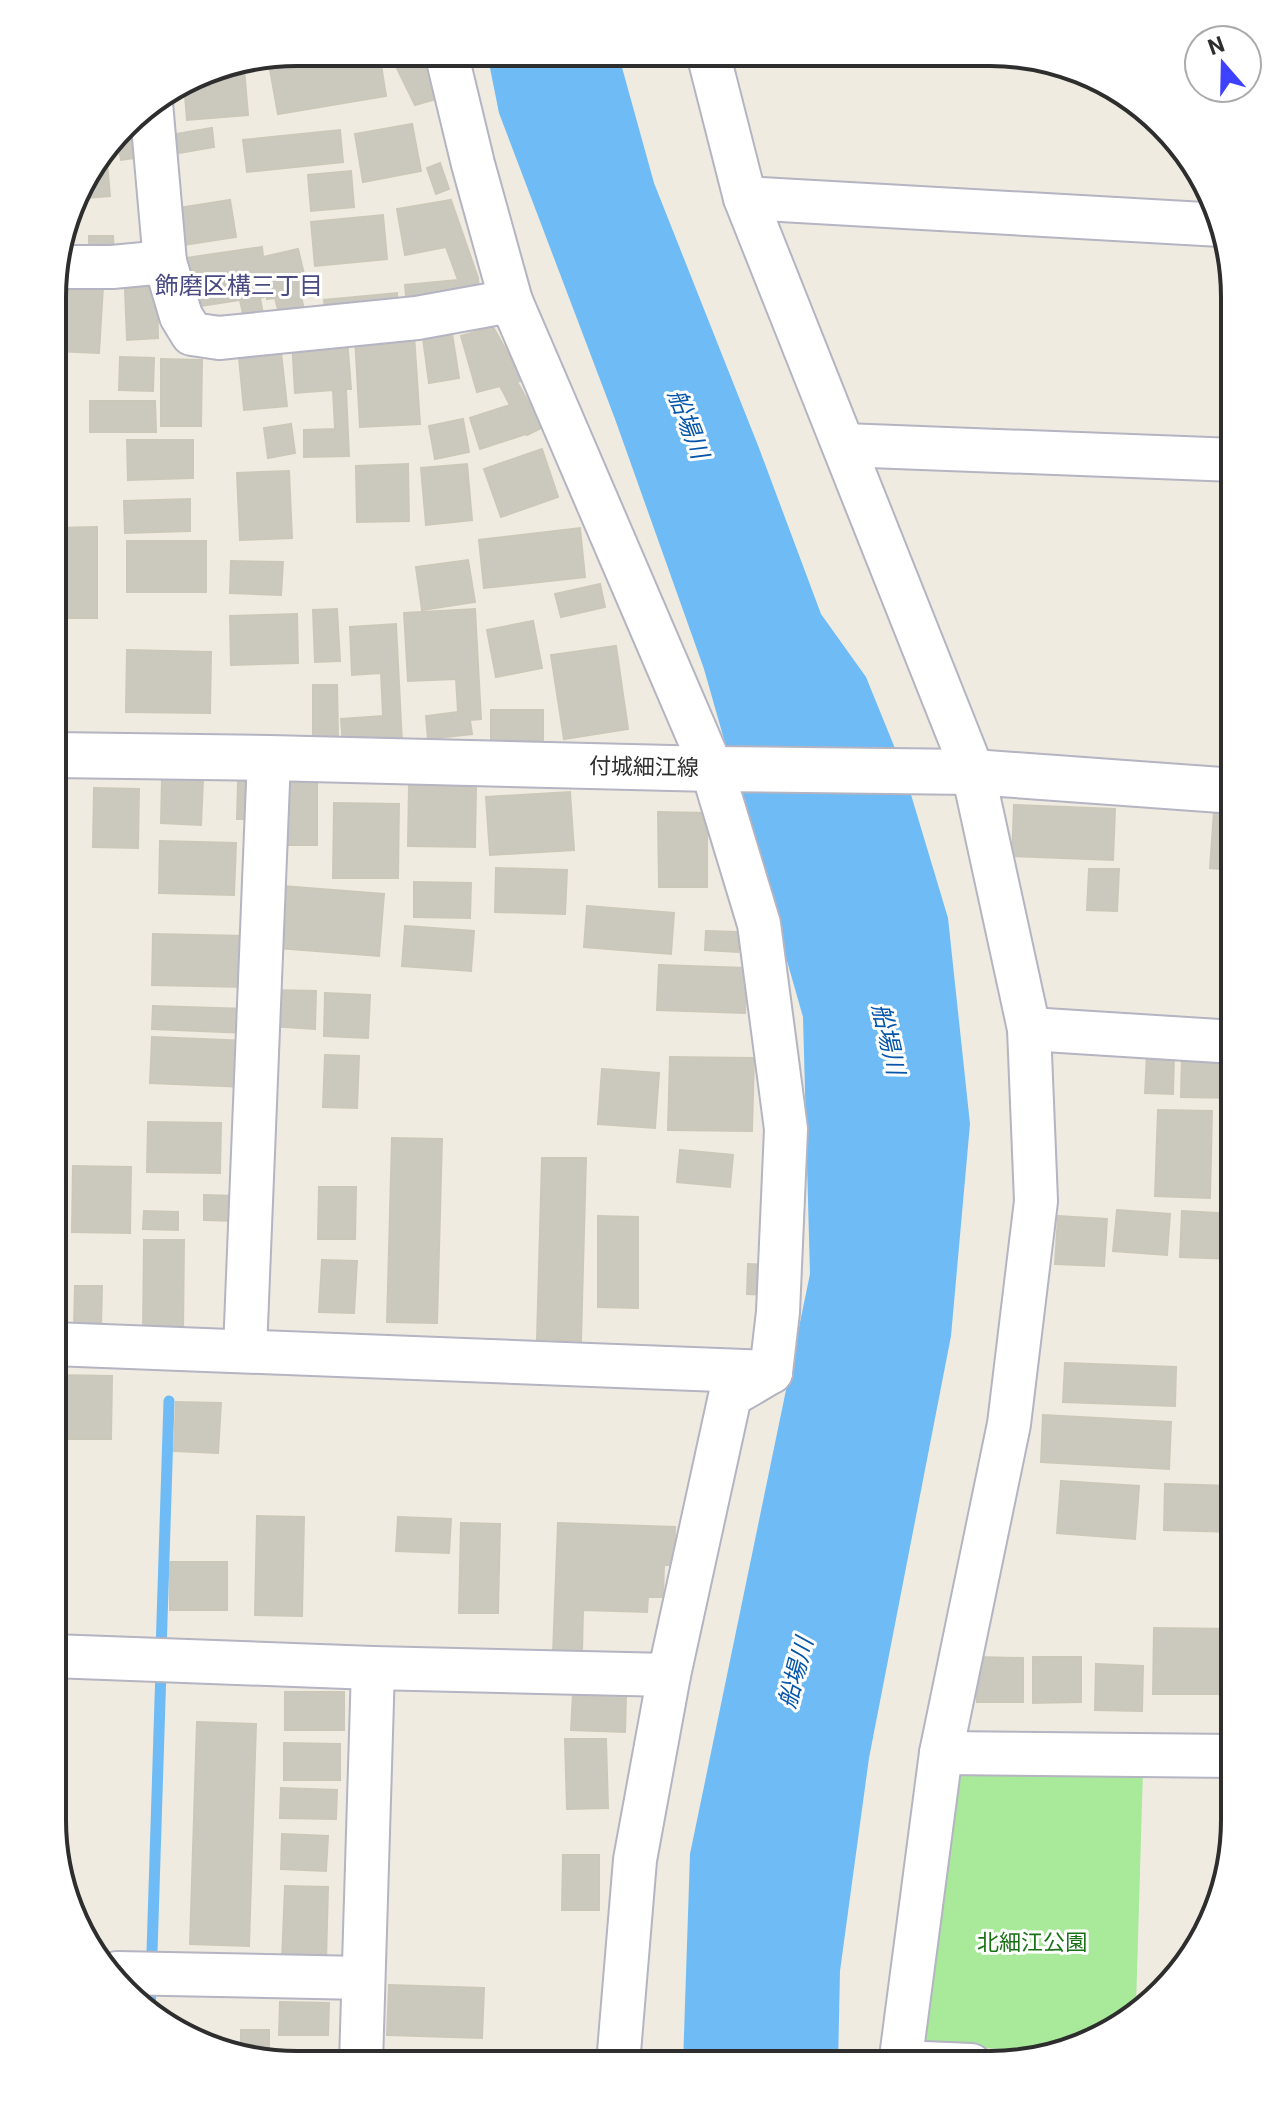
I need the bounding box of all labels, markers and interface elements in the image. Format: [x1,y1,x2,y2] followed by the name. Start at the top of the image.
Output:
[1183,24,1263,104] north arrow
[1205,31,1228,60] text: N
[155,272,323,300] district label: 飾磨区構三丁目
[662,385,715,465] water label: 船場川
[589,754,699,780] street label: 付城細江線
[866,1001,910,1080] water label: 船場川
[773,1632,820,1711] water label: 船場川
[977,1930,1087,1955] park label: 北細江公園

